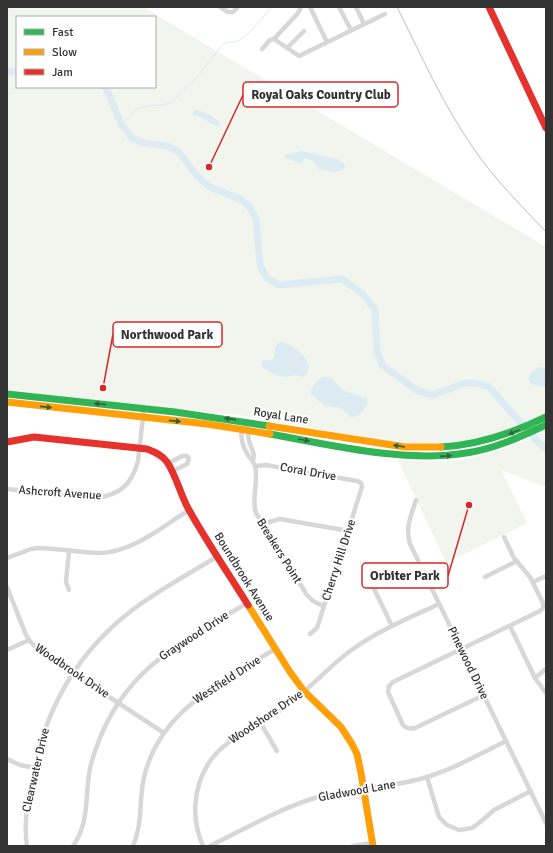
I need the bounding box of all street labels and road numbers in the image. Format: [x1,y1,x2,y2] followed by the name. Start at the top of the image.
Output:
[252,404,310,428] street label: Royal Lane
[279,460,337,484] street label: Coral Drive
[18,483,102,503] street label: Ashcroft Avenue
[253,516,305,586] street label: Breakers Point
[319,517,359,603] street label: Cherry Hill Drive
[211,530,277,624] street label: Boundbrook Avenue
[156,608,232,664] street label: Graywood Drive
[444,624,492,702] street label: Pinewood Drive
[32,640,112,702] street label: Woodbrook Drive
[190,653,264,707] street label: Westfield Drive
[226,687,306,747] street label: Woodshore Drive
[19,726,53,814] street label: Clearwater Drive
[317,777,397,805] street label: Gladwood Lane

